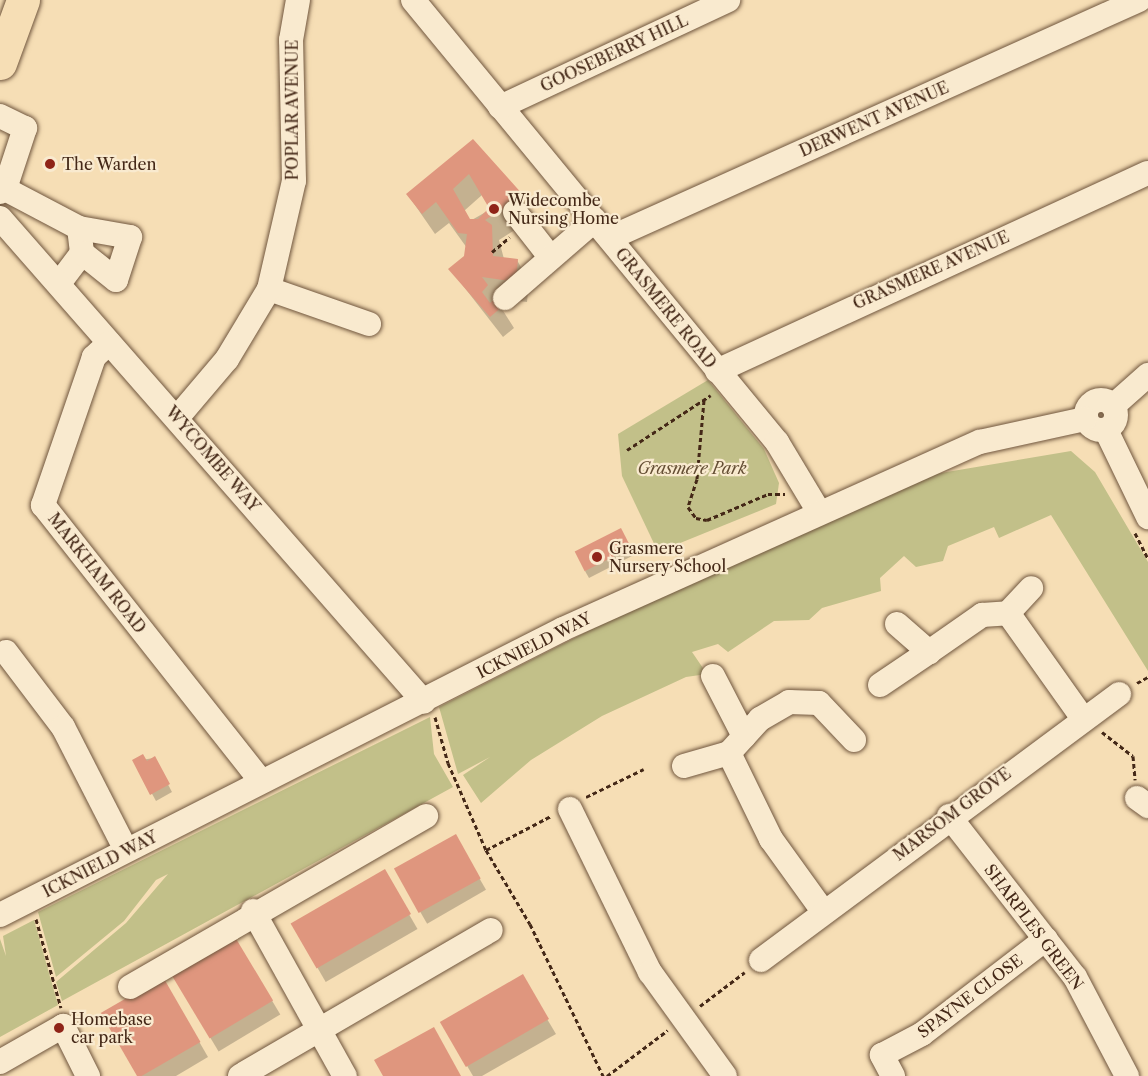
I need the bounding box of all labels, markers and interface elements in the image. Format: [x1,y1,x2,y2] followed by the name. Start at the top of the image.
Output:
[537,10,691,96] street label: GOOSEBERRY HILL
[282,39,302,181] street label: POPLAR AVENUE
[796,77,952,161] street label: DERWENT AVENUE
[62,154,157,174] place label: The Warden
[43,157,57,171] marker: The Warden
[508,190,619,228] place label: Widecombe Nursing Home
[485,200,503,218] marker: Widecombe Nursing Home
[849,227,1013,313] street label: GRASMERE AVENUE
[612,244,720,372] street label: GRASMERE ROAD
[162,402,264,516] street label: WYCOMBE WAY
[637,458,747,478] park label: Grasmere Park
[44,509,150,637] street label: MARKHAM ROAD
[609,538,727,576] place label: Grasmere Nursery School
[590,550,604,564] marker: Grasmere Nursery School
[473,608,595,682] street label: ICKNIELD WAY
[889,763,1015,865] street label: MARSOM GROVE
[39,827,161,901] street label: ICKNIELD WAY
[980,860,1088,994] street label: SHARPLES GREEN
[914,950,1026,1042] street label: SPAYNE CLOSE
[71,1009,152,1047] place label: Homebase car park
[52,1021,66,1035] marker: Homebase car park

